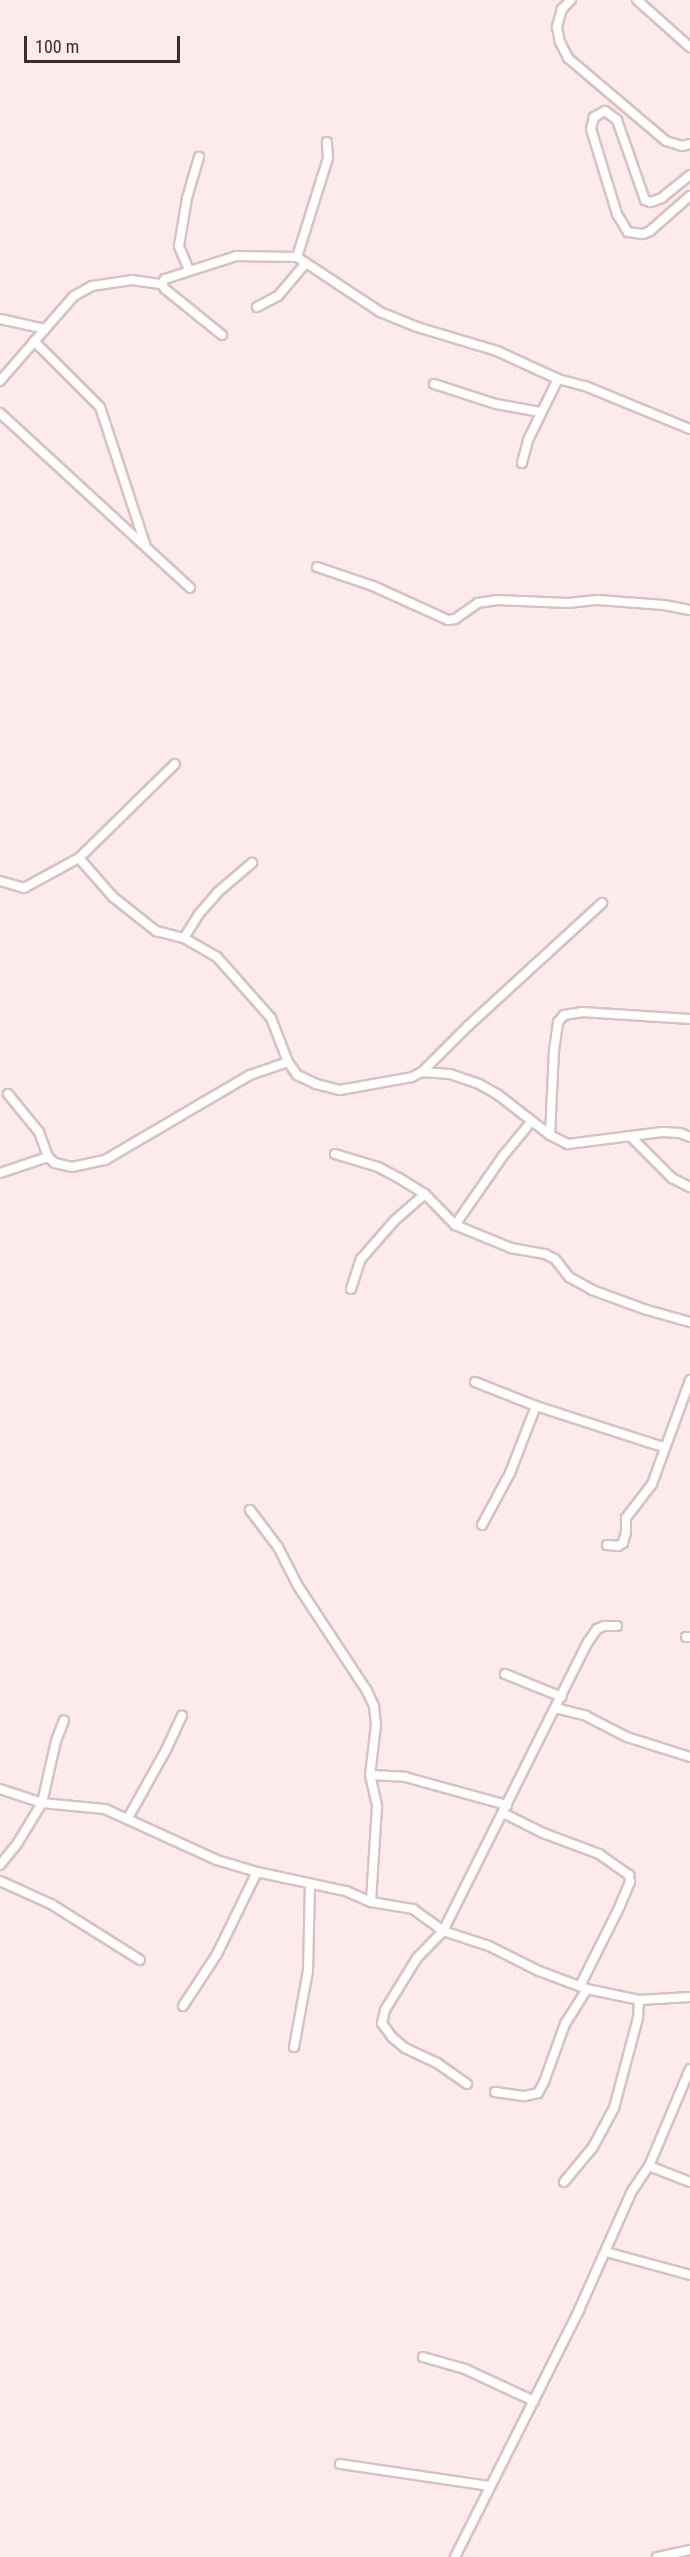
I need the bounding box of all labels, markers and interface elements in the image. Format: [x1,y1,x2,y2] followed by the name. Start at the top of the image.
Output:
[27,24,183,62] scale bar
[35,36,79,57] text: 100 m

